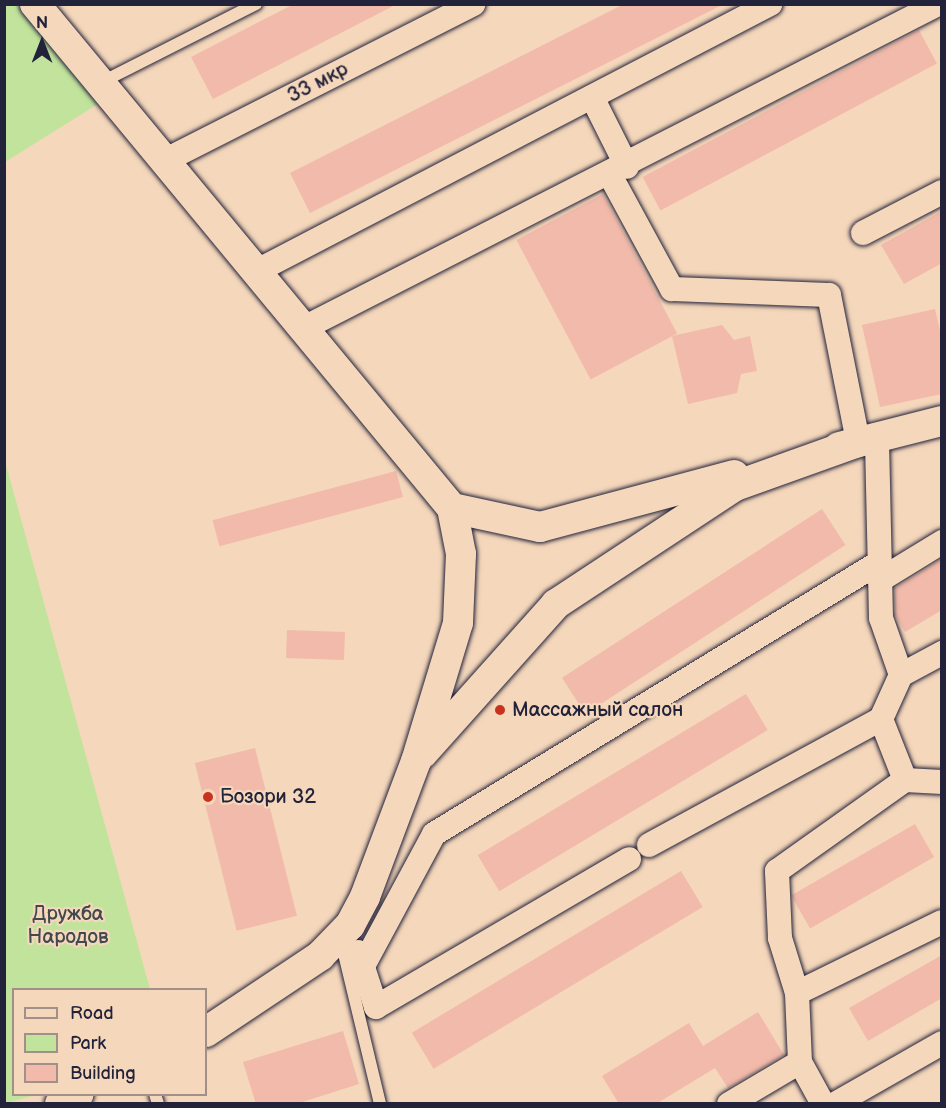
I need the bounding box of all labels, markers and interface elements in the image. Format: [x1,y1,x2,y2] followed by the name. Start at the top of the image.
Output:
[12,12,72,72] north arrow
[36,14,48,33] text: N
[284,58,352,108] street label: 33 мкр
[512,698,683,722] place label: Массажный салон
[493,703,507,717] marker: Массажный салон
[220,785,316,809] place label: Бозори 32
[201,790,215,804] marker: Бозори 32
[28,903,108,950] park label: Дружба Народов
[12,988,207,1096] legend
[70,1003,114,1024] text: Road
[70,1033,106,1054] text: Park
[70,1063,136,1084] text: Building

